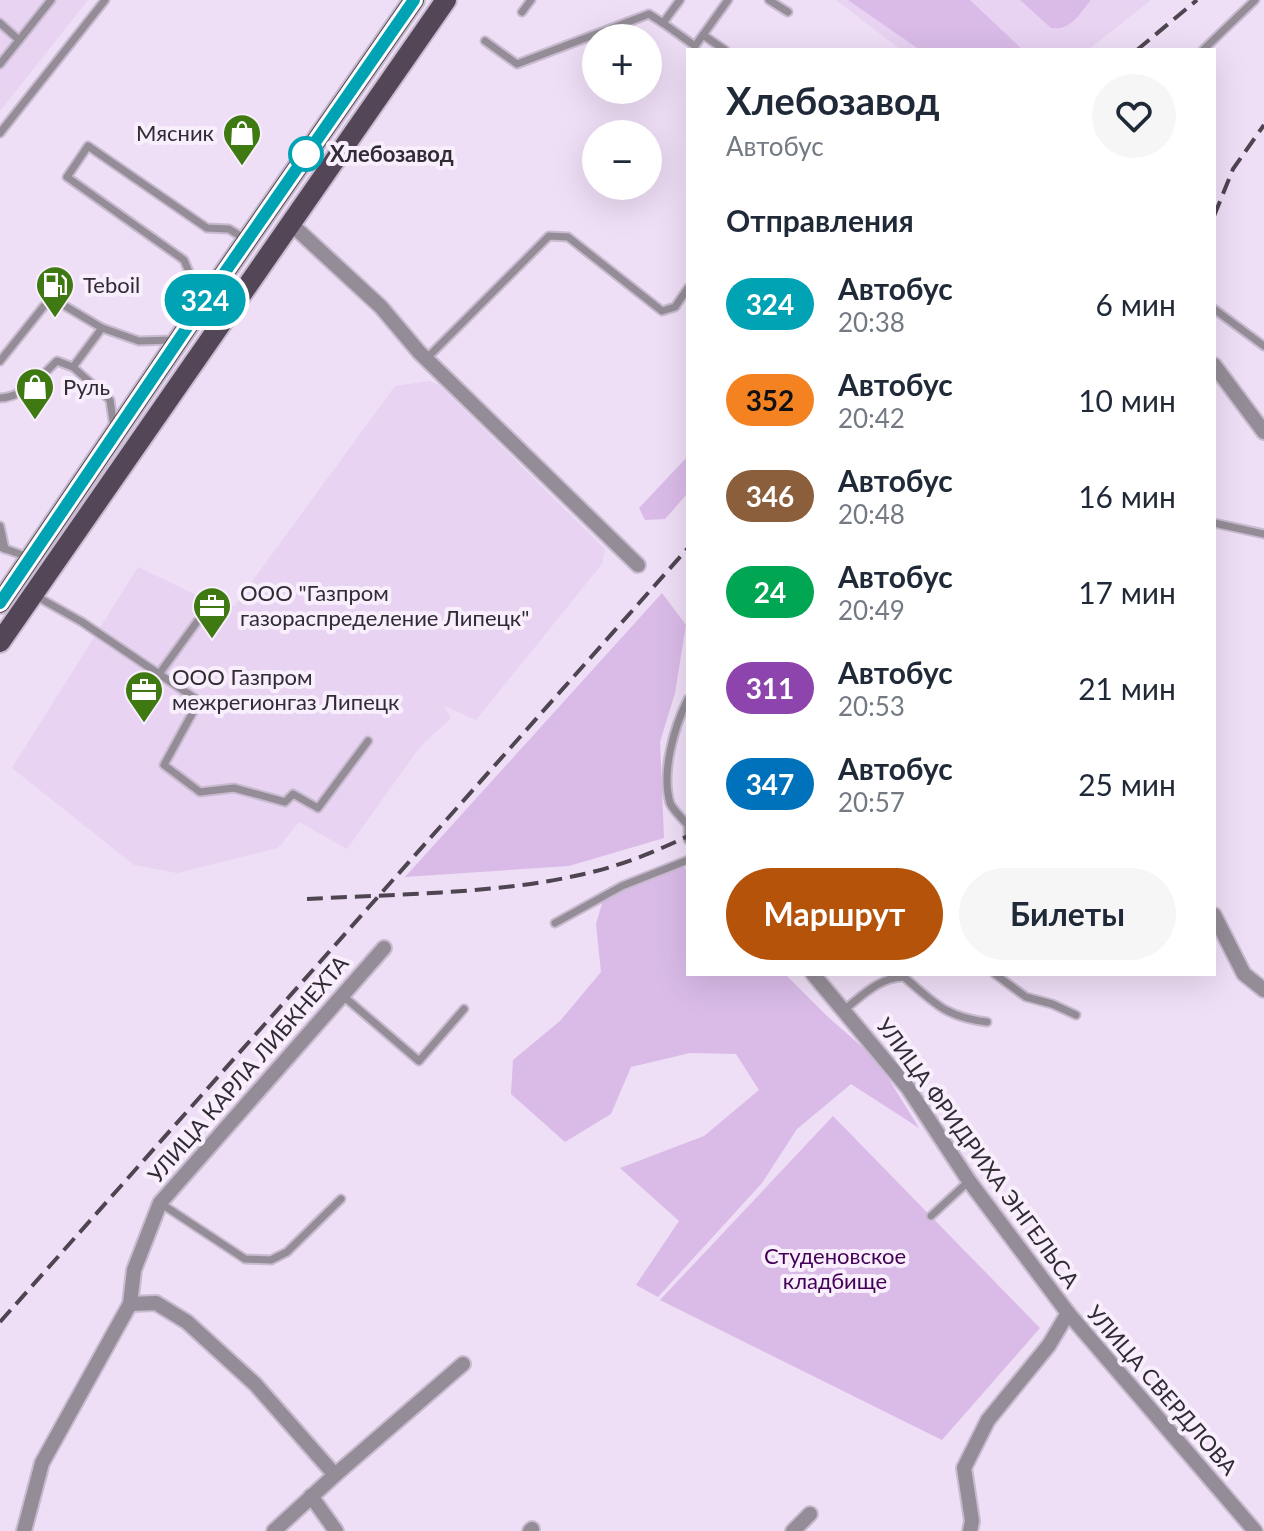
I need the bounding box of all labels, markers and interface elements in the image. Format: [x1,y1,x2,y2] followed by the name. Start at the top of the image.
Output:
[582,24,662,200] map controls
[582,24,662,104] button: +
[1092,74,1176,158] button: heart
[726,77,939,123] text: Хлебозавод
[221,112,263,167] shop icon: Мясник
[136,119,215,146] place label: Мясник
[582,120,662,200] button: −
[726,130,824,162] text: Автобус
[289,137,323,171] marker: Хлебозавод
[330,140,454,167] place label: Хлебозавод
[726,202,914,238] text: Отправления
[34,264,76,319] fuel station icon: Teboil
[838,270,953,306] text: Автобус
[83,271,140,298] place label: Teboil
[159,274,251,326] line badge: 324
[181,283,229,317] text: 324
[1096,286,1176,322] text: 6 мин
[746,287,794,321] text: 324
[838,306,905,338] text: 20:38
[14,366,56,421] shop icon: Руль
[838,366,953,402] text: Автобус
[63,373,110,400] place label: Руль
[1078,382,1176,418] text: 10 мин
[746,383,794,417] text: 352
[838,402,905,434] text: 20:42
[838,462,953,498] text: Автобус
[1078,478,1176,514] text: 16 мин
[746,479,794,513] text: 346
[838,498,905,530] text: 20:48
[838,558,953,594] text: Автобус
[1078,574,1176,610] text: 17 мин
[754,575,786,609] text: 24
[240,579,529,631] place label: ООО "Газпром газораспределение Липецк"
[191,585,233,640] office icon: ООО "Газпром газораспределение Липецк"
[838,594,905,626] text: 20:49
[838,654,953,690] text: Автобус
[172,663,400,715] place label: ООО Газпром межрегионгаз Липецк
[123,669,165,724] office icon: ООО Газпром межрегионгаз Липецк
[1078,670,1176,706] text: 21 мин
[746,671,794,705] text: 311
[838,690,905,722] text: 20:53
[838,750,953,786] text: Автобус
[1078,766,1176,802] text: 25 мин
[746,767,794,801] text: 347
[838,786,905,818] text: 20:57
[726,868,943,960] button: Маршрут
[959,868,1176,960] button: Билеты
[142,949,354,1188] street label: УЛИЦА КАРЛА ЛИБКНЕХТА
[871,1012,1086,1293] street label: УЛИЦА ФРИДРИХА ЭНГЕЛЬСА
[764,1242,906,1294] park label: Студеновское кладбище
[1081,1299,1243,1480] street label: УЛИЦА СВЕРДЛОВА

